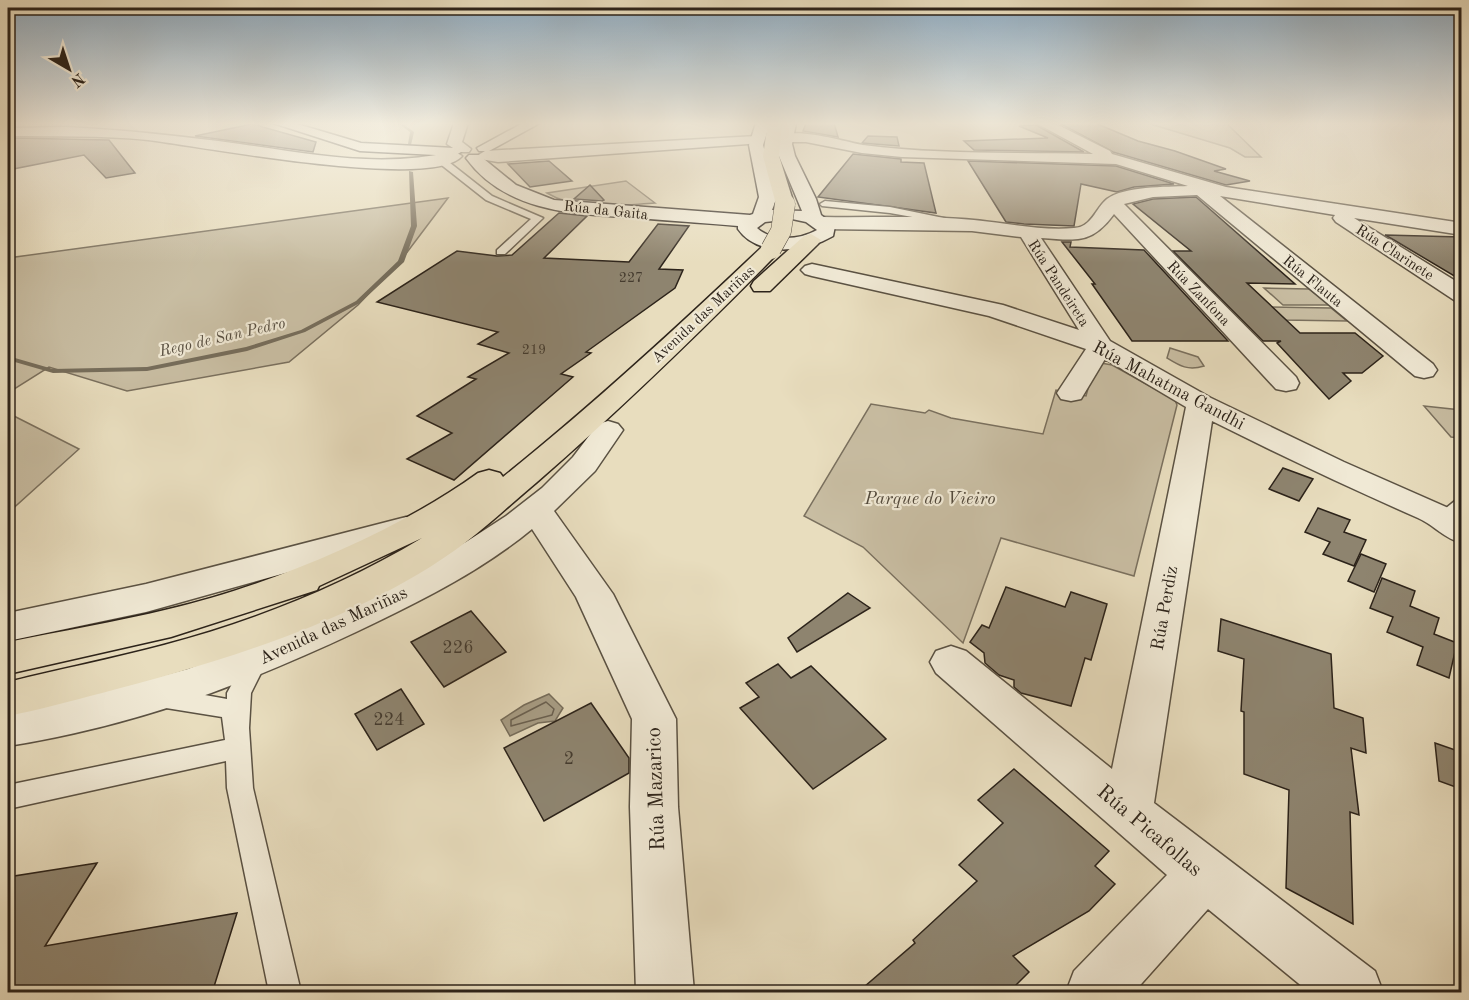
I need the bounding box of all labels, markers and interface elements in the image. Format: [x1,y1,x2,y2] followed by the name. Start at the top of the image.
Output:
[39,39,99,99] north arrow
[67,69,87,90] text: N
[563,200,649,223] street label: Rúa da Gaita
[1353,223,1436,284] street label: Rúa Clarinete
[1024,238,1092,330] street label: Rúa Pandeireta
[1279,253,1345,311] street label: Rúa Flauta
[1164,259,1233,330] street label: Rúa Zanfona
[650,264,758,366] street label: Avenida das Mariñas
[619,271,643,285] house number: 227
[157,316,287,360] water label: Rego de San Pedro
[1090,338,1248,434] street label: Rúa Mahatma Gandhi
[522,343,546,357] house number: 219
[863,490,996,508] park label: Parque do Vieiro
[1149,564,1181,652] street label: Rúa Perdiz
[257,584,410,668] street label: Avenida das Mariñas
[442,639,474,657] house number: 226
[373,711,405,729] house number: 224
[644,727,669,851] street label: Rúa Mazarico
[564,750,574,768] house number: 2
[1092,781,1206,881] street label: Rúa Picafollas

